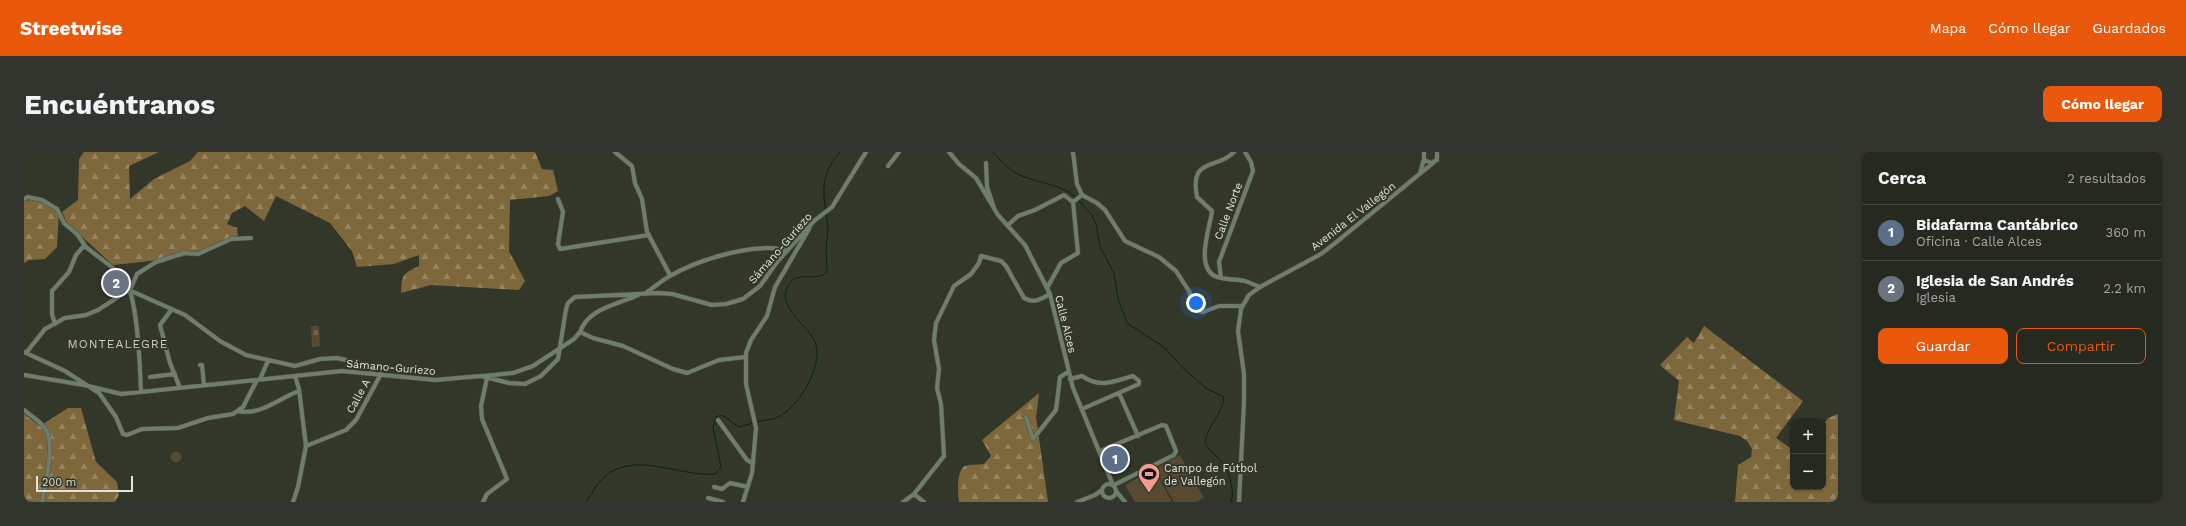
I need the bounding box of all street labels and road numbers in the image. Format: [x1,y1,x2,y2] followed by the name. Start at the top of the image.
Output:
[1308,179,1398,253] street label: Avenida El Vallegón
[1212,181,1245,242] street label: Calle Norte
[746,210,815,286] street label: Sámano-Guriezo
[1052,294,1079,355] street label: Calle Alces
[346,357,436,378] street label: Sámano-Guriezo
[344,377,373,416] street label: Calle A

